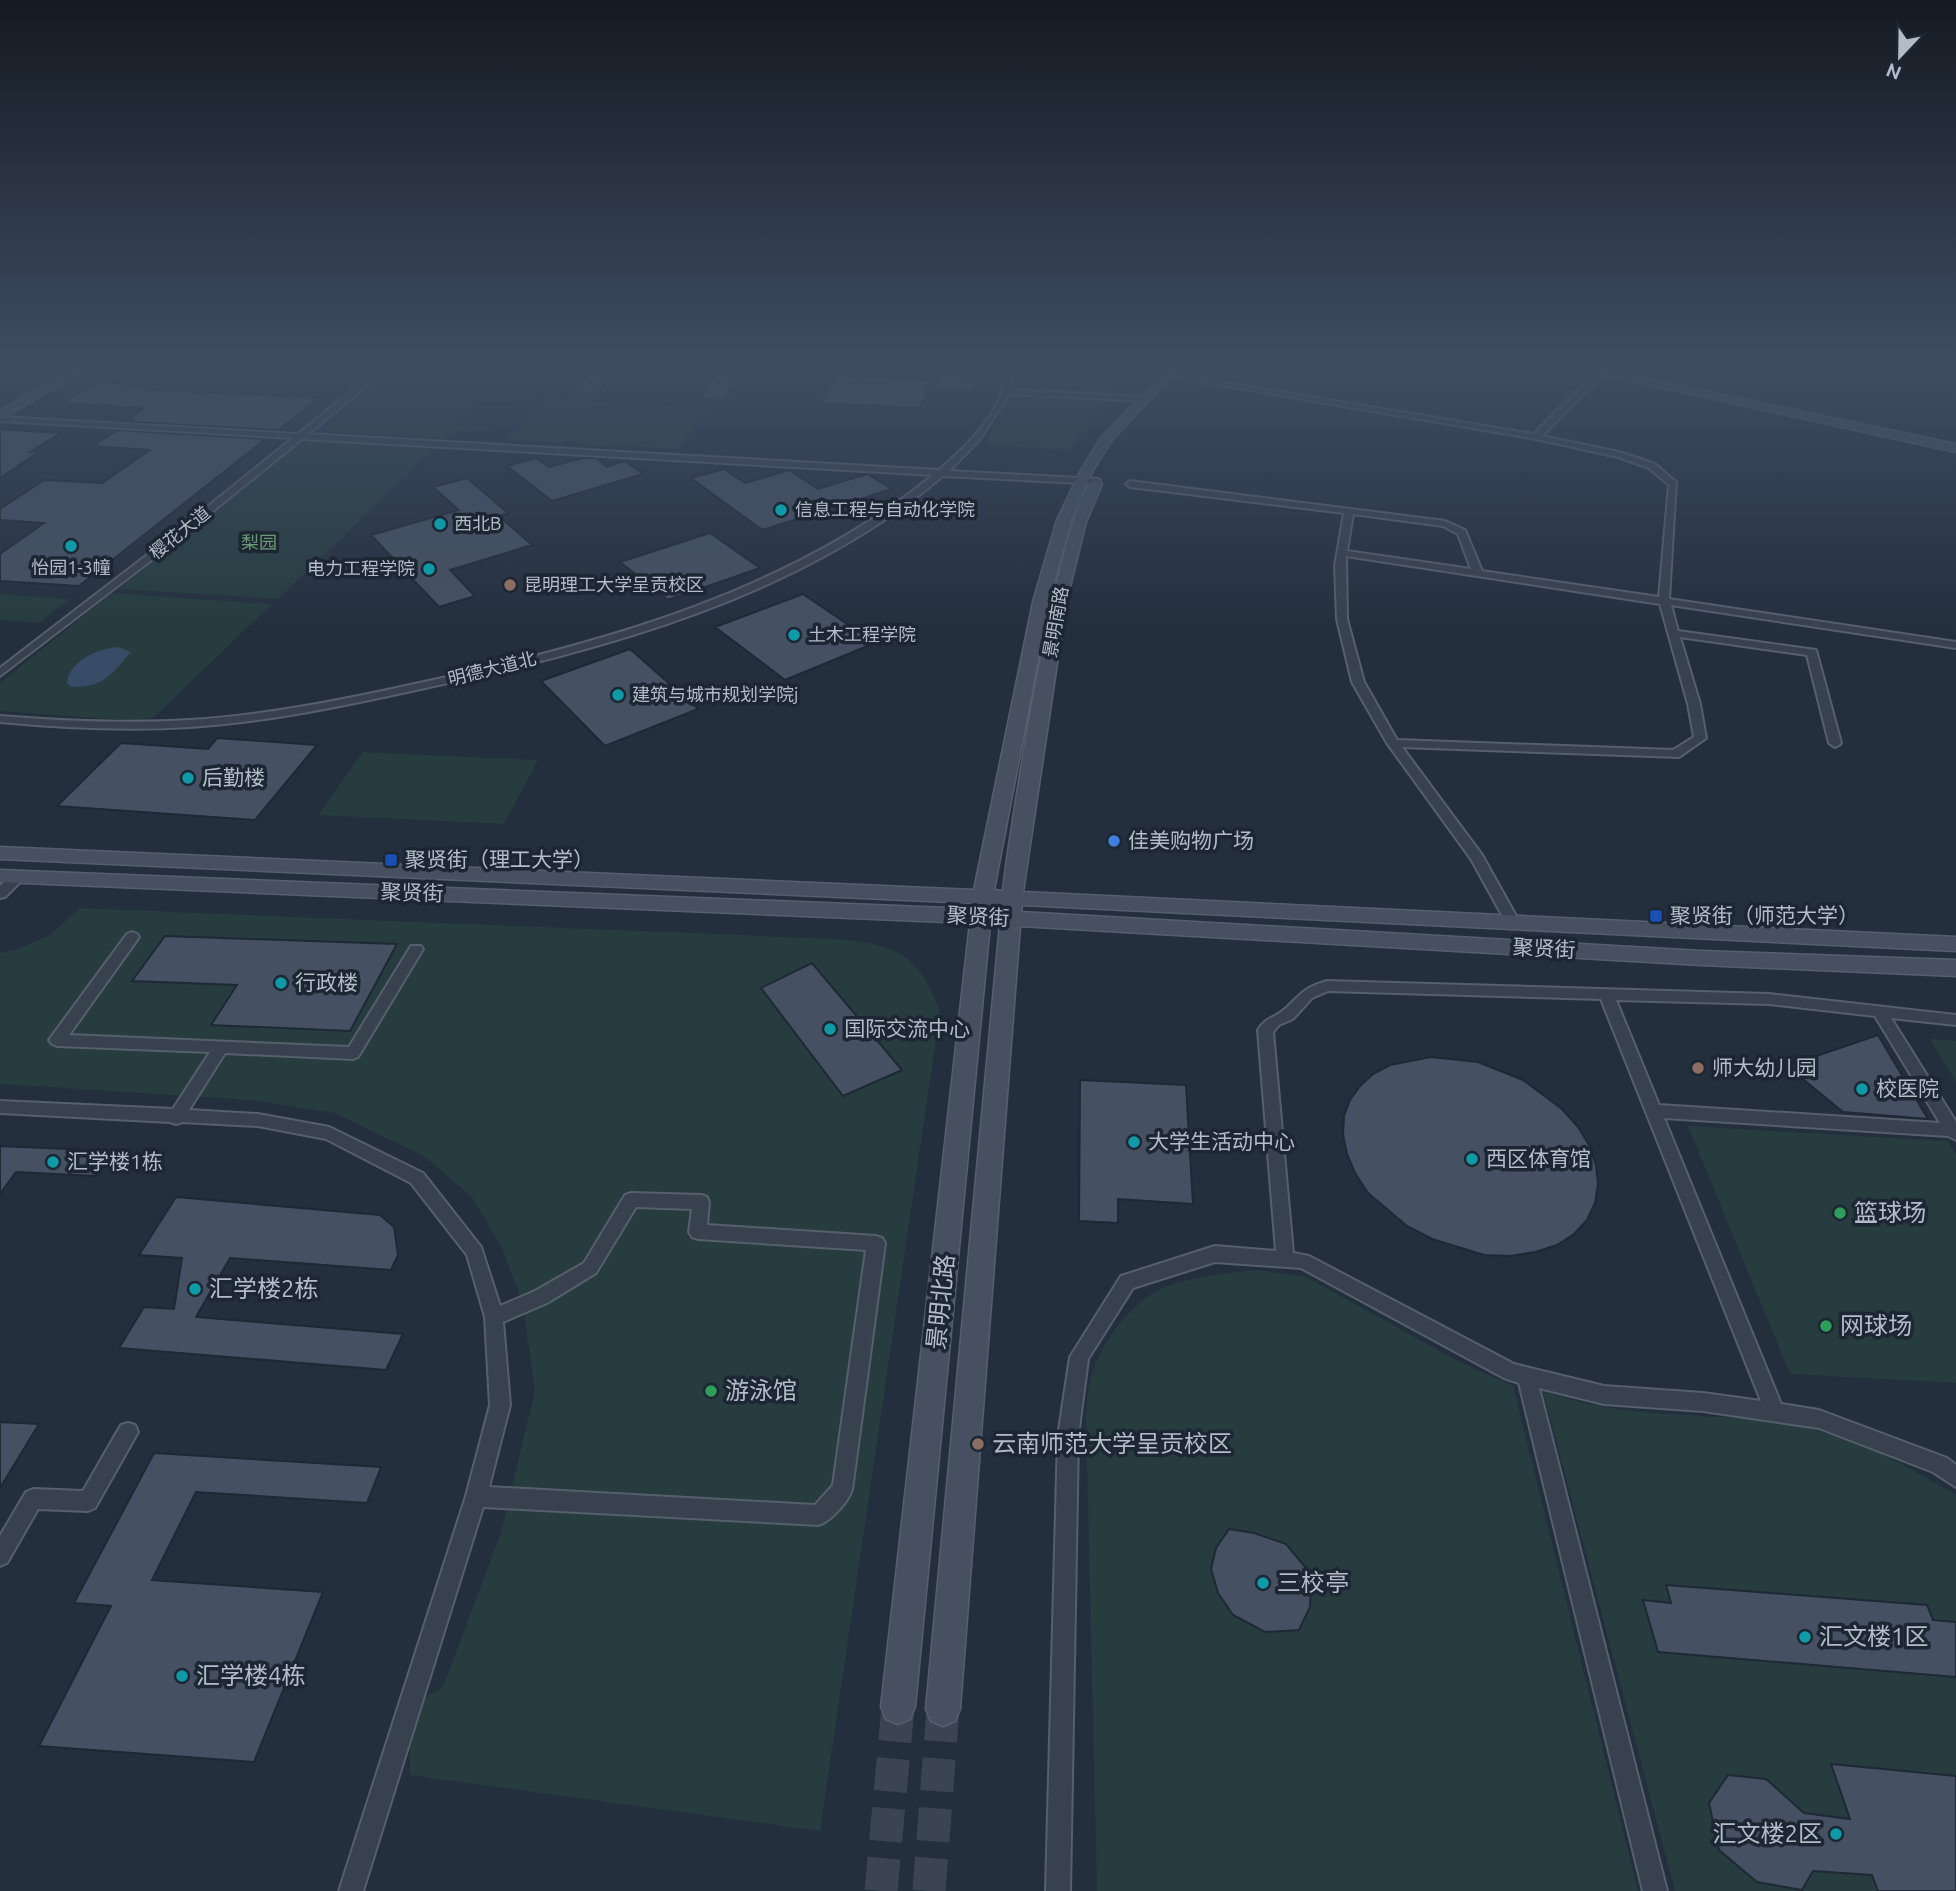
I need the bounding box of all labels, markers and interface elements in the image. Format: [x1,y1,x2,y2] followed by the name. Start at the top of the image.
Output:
[1865,21,1935,91] north arrow
[1883,59,1904,85] text: N
[795,499,975,519] place label: 信息工程与自动化学院
[145,502,214,563] street label: 樱花大道
[773,502,789,518] marker: 信息工程与自动化学院
[454,513,501,533] place label: 西北B
[432,516,448,532] marker: 西北B
[241,532,277,552] park label: 梨园
[63,538,79,554] marker: 怡园1-3幢
[31,557,111,577] place label: 怡园1-3幢
[307,558,415,578] place label: 电力工程学院
[421,561,437,577] marker: 电力工程学院
[524,574,704,594] place label: 昆明理工大学呈贡校区
[502,577,518,593] marker: 昆明理工大学呈贡校区
[1039,585,1071,659] street label: 景明南路
[808,624,916,644] place label: 土木工程学院
[786,627,802,643] marker: 土木工程学院
[446,647,538,689] street label: 明德大道北
[632,684,798,704] place label: 建筑与城市规划学院j
[610,687,626,703] marker: 建筑与城市规划学院j
[202,765,265,789] place label: 后勤楼
[180,770,196,786] marker: 后勤楼
[1128,828,1254,852] place label: 佳美购物广场
[1106,833,1122,849] marker: 佳美购物广场
[405,847,594,871] place label: 聚贤街（理工大学）
[383,852,399,868] marker: 聚贤街（理工大学）
[380,879,444,905] street label: 聚贤街
[946,902,1010,930] street label: 聚贤街
[1670,903,1859,927] place label: 聚贤街（师范大学）
[1648,908,1664,924] marker: 聚贤街（师范大学）
[1512,934,1576,962] street label: 聚贤街
[295,970,358,994] place label: 行政楼
[273,975,289,991] marker: 行政楼
[844,1016,970,1040] place label: 国际交流中心
[822,1021,838,1037] marker: 国际交流中心
[1712,1055,1817,1079] place label: 师大幼儿园
[1690,1060,1706,1076] marker: 师大幼儿园
[1876,1076,1939,1100] place label: 校医院
[1854,1081,1870,1097] marker: 校医院
[1148,1129,1295,1153] place label: 大学生活动中心
[1126,1134,1142,1150] marker: 大学生活动中心
[1486,1146,1591,1170] place label: 西区体育馆
[67,1149,163,1173] place label: 汇学楼1栋
[1464,1151,1480,1167] marker: 西区体育馆
[45,1154,61,1170] marker: 汇学楼1栋
[1854,1199,1926,1226] place label: 篮球场
[1832,1205,1848,1221] marker: 篮球场
[922,1253,959,1351] street label: 景明北路
[209,1275,319,1302] place label: 汇学楼2栋
[187,1281,203,1297] marker: 汇学楼2栋
[1840,1312,1912,1339] place label: 网球场
[1818,1318,1834,1334] marker: 网球场
[725,1377,797,1404] place label: 游泳馆
[703,1383,719,1399] marker: 游泳馆
[992,1430,1232,1457] place label: 云南师范大学呈贡校区
[970,1436,986,1452] marker: 云南师范大学呈贡校区
[1277,1569,1349,1596] place label: 三校亭
[1255,1575,1271,1591] marker: 三校亭
[1819,1623,1929,1650] place label: 汇文楼1区
[1797,1629,1813,1645] marker: 汇文楼1区
[196,1662,306,1689] place label: 汇学楼4栋
[174,1668,190,1684] marker: 汇学楼4栋
[1712,1820,1822,1847] place label: 汇文楼2区
[1828,1826,1844,1842] marker: 汇文楼2区

